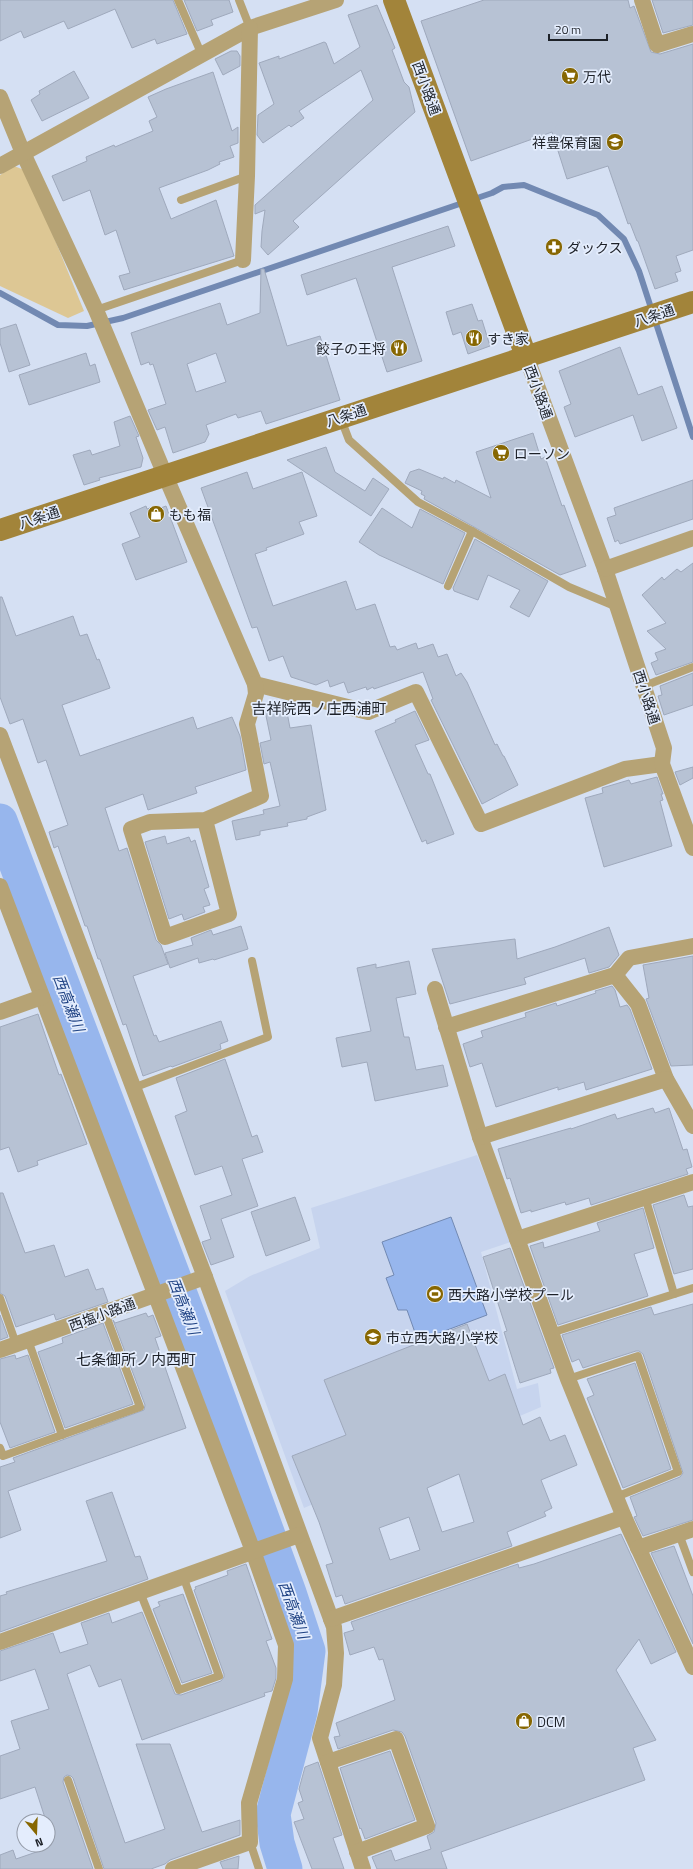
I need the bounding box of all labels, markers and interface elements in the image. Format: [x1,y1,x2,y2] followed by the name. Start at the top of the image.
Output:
[549,16,607,42] scale bar
[555,20,581,39] text: 20 m
[408,58,446,118] street label: 西小路通
[560,66,580,86] supermarket icon: 万代
[583,66,611,87] place label: 万代
[532,132,602,153] place label: 祥豊保育園
[605,132,625,152] school or university icon: 祥豊保育園
[544,237,564,257] pharmacy icon: ダックス
[567,237,623,258] place label: ダックス
[631,299,677,331] street label: 八条通
[464,328,484,348] restaurant icon: すき家
[487,328,529,349] place label: すき家
[316,338,386,359] place label: 餃子の王将
[389,338,409,358] restaurant icon: 餃子の王将
[520,362,558,422] street label: 西小路通
[323,399,369,431] street label: 八条通
[491,443,511,463] supermarket icon: ローソン
[514,443,570,464] place label: ローソン
[16,501,62,533] street label: 八条通
[146,504,166,524] shop icon: もも福
[169,504,211,525] place label: もも福
[628,667,666,727] street label: 西小路通
[251,697,387,720] district label: 吉祥院西ノ庄西浦町
[48,971,91,1037] water label: 西高瀬川
[163,1274,206,1340] water label: 西高瀬川
[425,1284,445,1304] sports icon: 西大路小学校プール
[448,1284,574,1305] place label: 西大路小学校プール
[66,1292,138,1336] street label: 西塩小路通
[363,1327,383,1347] school or university icon: 市立西大路小学校
[386,1327,498,1348] place label: 市立西大路小学校
[76,1348,196,1371] district label: 七条御所ノ内西町
[273,1578,316,1644] water label: 西高瀬川
[514,1711,534,1731] shop icon: DCM
[537,1711,565,1732] place label: DCM
[16,1813,56,1853] north arrow
[33,1834,45,1851] text: N

